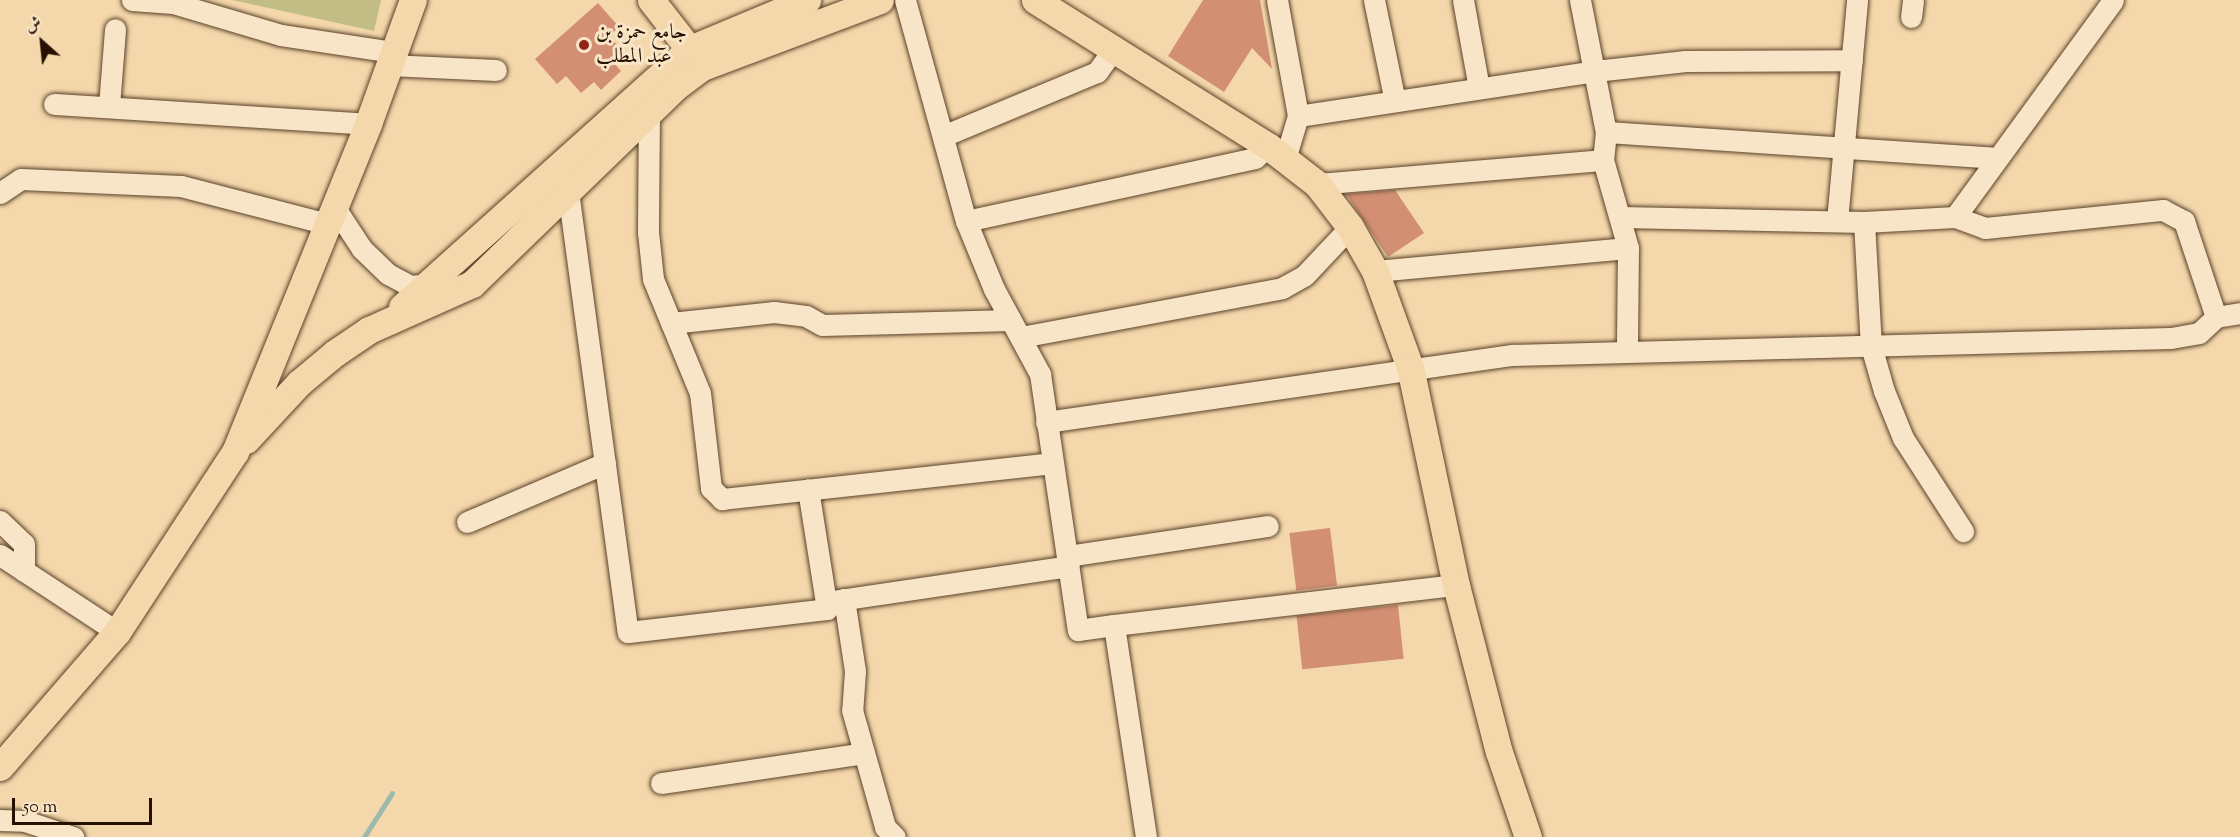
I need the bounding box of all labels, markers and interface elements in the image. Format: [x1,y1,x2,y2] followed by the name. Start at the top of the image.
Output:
[12,12,72,72] north arrow
[21,12,46,39] text: ش
[596,20,687,70] place label: جامع حمزة بن عبد المطلب
[577,38,591,52] marker: جامع حمزة بن عبد المطلب
[15,786,154,824] scale bar
[23,795,57,821] text: 50 m

